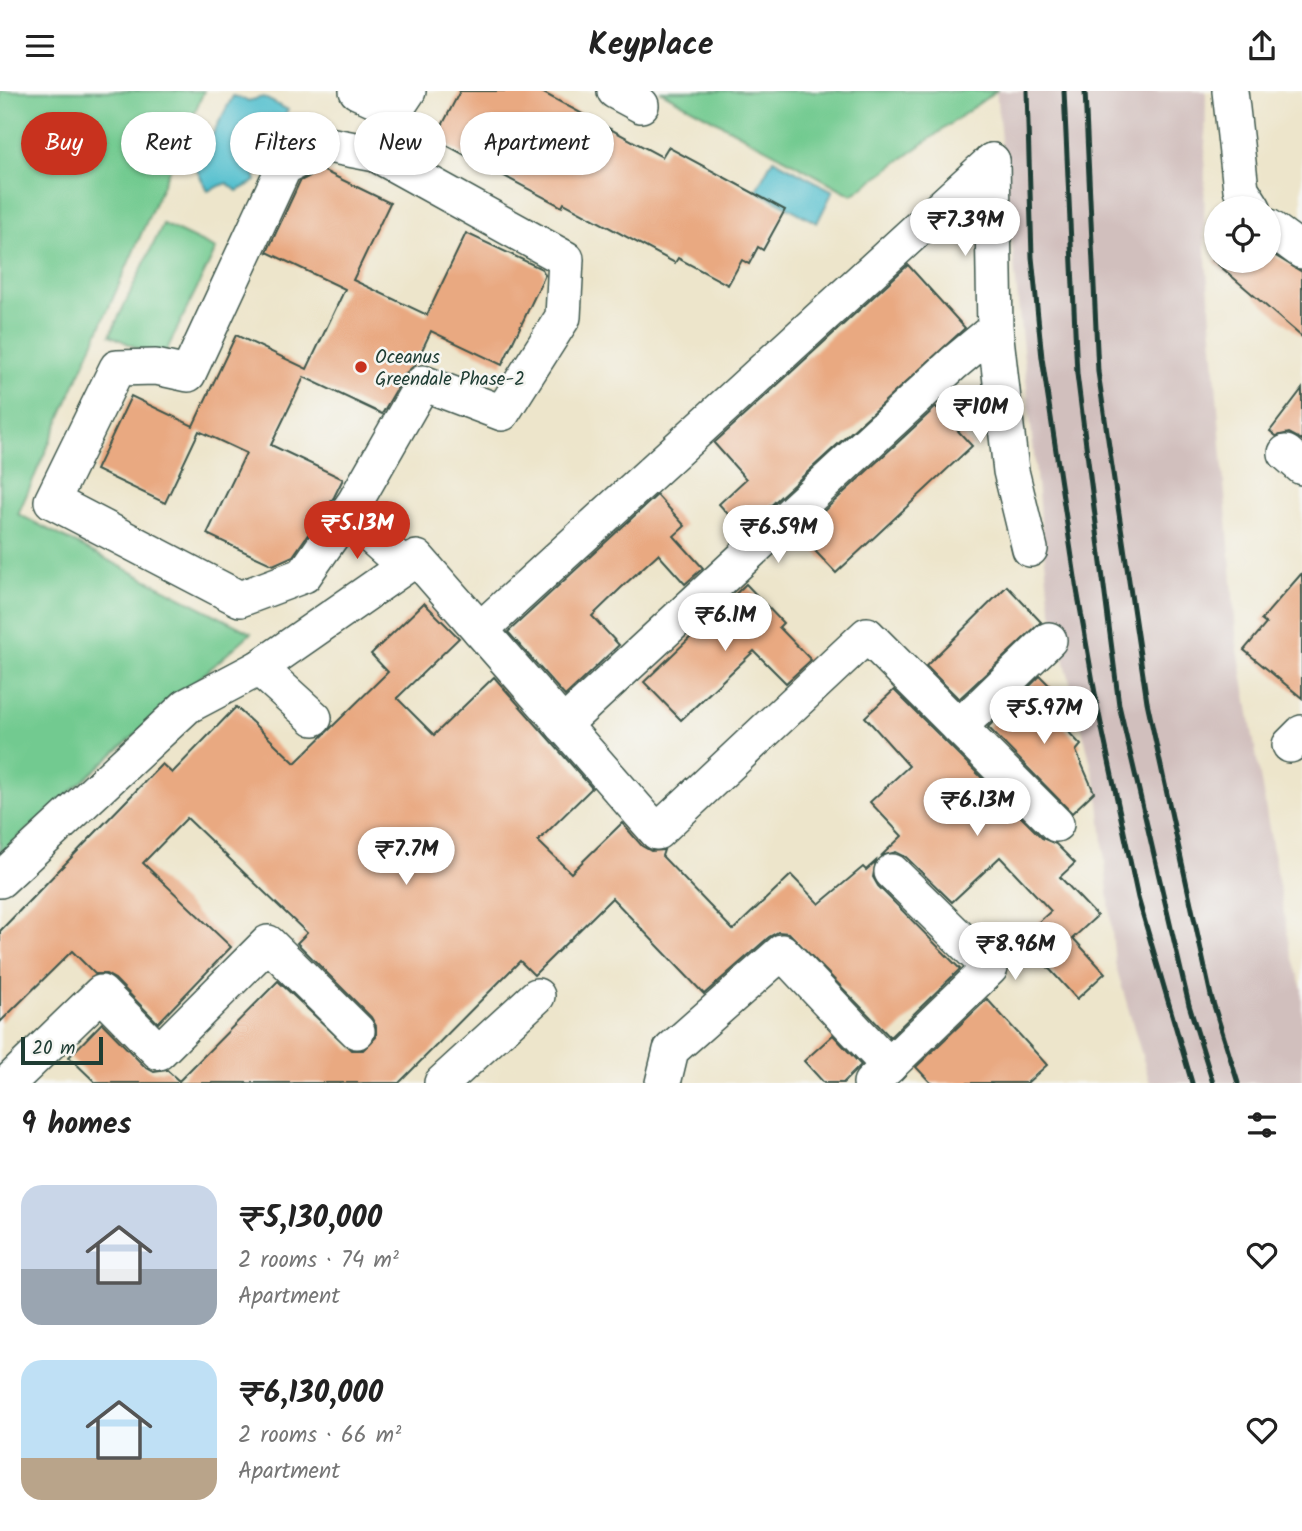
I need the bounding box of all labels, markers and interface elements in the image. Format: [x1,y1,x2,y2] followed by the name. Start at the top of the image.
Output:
[589,20,713,71] text: Keyplace
[21,27,59,65] icon: menu
[1243,27,1281,65] icon: share
[21,112,107,175] chip: Buy
[121,112,216,175] chip: Rent
[230,112,340,175] chip: Filters
[354,112,446,175] chip: New
[460,112,614,175] chip: Apartment
[1204,196,1281,273] map controls
[1204,196,1281,273] button: locate
[908,199,1022,258] pin: ₹7.39M
[926,203,1004,239] text: ₹7.39M
[375,343,525,395] place label: Oceanus Greendale Phase-2
[353,359,369,375] marker: Oceanus Greendale Phase-2
[939,385,1021,445] pin: ₹10M
[952,390,1008,426] text: ₹10M
[300,501,414,561] pin: ₹5.13M
[721,505,835,565] pin: ₹6.59M
[320,506,394,542] text: ₹5.13M
[739,510,817,546] text: ₹6.59M
[676,594,774,653] pin: ₹6.1M
[694,598,756,634] text: ₹6.1M
[987,687,1101,746] pin: ₹5.97M
[1006,691,1082,727] text: ₹5.97M
[920,779,1034,838] pin: ₹6.13M
[940,783,1014,819] text: ₹6.13M
[357,827,455,887] pin: ₹7.7M
[374,832,438,868] text: ₹7.7M
[958,923,1072,982] pin: ₹8.96M
[975,927,1055,963] text: ₹8.96M
[21,1034,103,1066] scale bar
[32,1034,75,1064] text: 20 m
[21,1101,132,1149] text: 9 homes
[1243,1106,1281,1144] icon: filters
[238,1195,382,1243] text: ₹5,130,000
[77,1213,161,1297] icon: home
[1243,1236,1281,1274] icon: heart
[238,1243,399,1279] text: 2 rooms · 74 m²
[238,1279,340,1315] text: Apartment
[238,1370,383,1418] text: ₹6,130,000
[77,1388,161,1472] icon: home
[1243,1411,1281,1449] icon: heart
[238,1418,401,1454] text: 2 rooms · 66 m²
[238,1454,340,1490] text: Apartment

